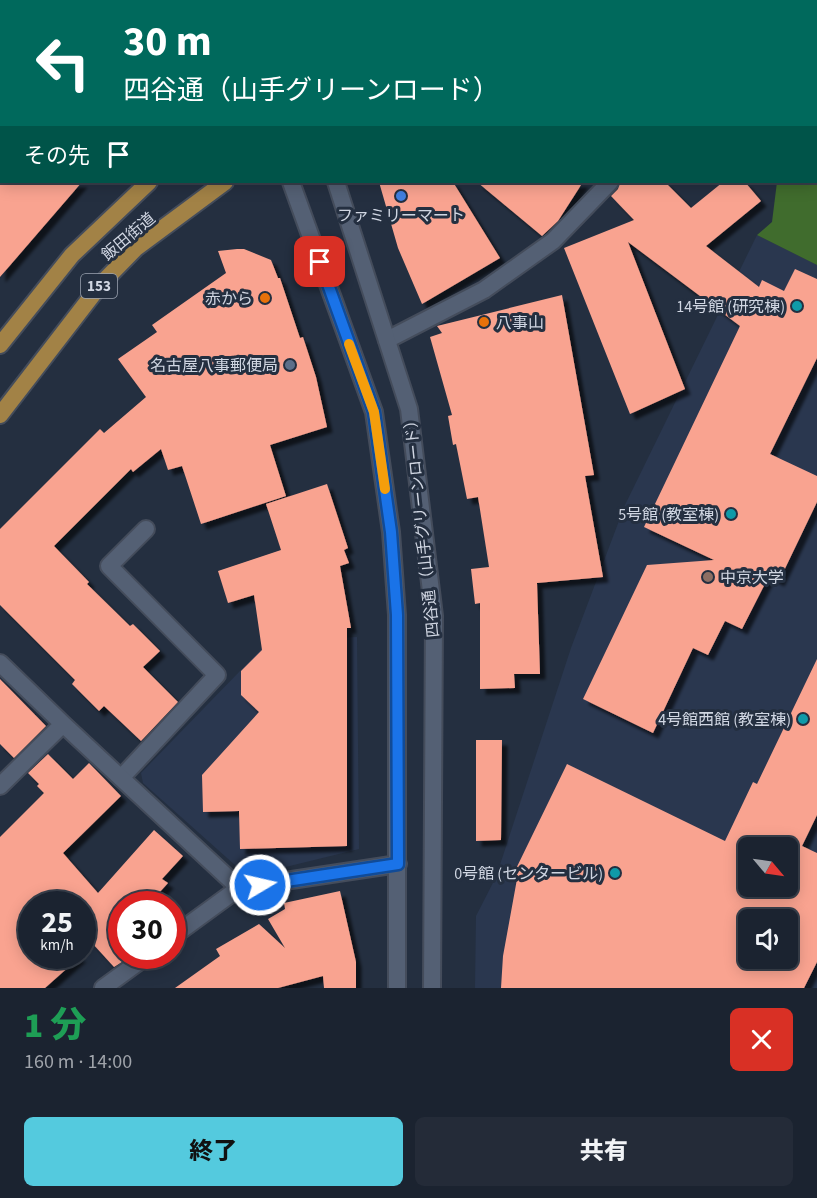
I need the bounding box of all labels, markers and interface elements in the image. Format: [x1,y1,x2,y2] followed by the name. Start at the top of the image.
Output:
[123,12,212,72] text: 30 m
[24,24,102,102] icon: left
[123,71,500,110] text: 四谷通（山手グリーンロード）
[102,138,135,171] icon: arrive
[24,140,90,172] text: その先
[394,189,408,203] marker: ファミリーマート
[337,205,465,227] place label: ファミリーマート
[97,208,160,266] street label: 飯田街道
[294,236,345,287] pin
[303,245,336,278] icon: arrive
[81,274,117,298] road number: 153
[205,288,253,310] place label: 赤から
[258,291,272,305] marker: 赤から
[676,296,785,318] place label: 14号館 (研究棟)
[790,299,804,313] marker: 14号館 (研究棟)
[496,312,544,334] place label: 八事山
[477,315,491,329] marker: 八事山
[150,355,278,377] place label: 名古屋八事郵便局
[283,358,297,372] marker: 名古屋八事郵便局
[399,411,445,639] street label: 四谷通 （山手グリーンロード）
[618,504,719,526] place label: 5号館 (教室棟)
[724,507,738,521] marker: 5号館 (教室棟)
[720,567,784,589] place label: 中京大学
[701,570,715,584] marker: 中京大学
[658,709,791,731] place label: 4号館西館 (教室棟)
[796,712,810,726] marker: 4号館西館 (教室棟)
[738,837,798,897] north arrow
[738,837,798,969] map controls
[228,853,292,917] position arrow
[454,863,603,885] place label: 0号館 (センタービル)
[608,866,622,880] marker: 0号館 (センタービル)
[108,891,186,969] speed limit sign: 30
[41,901,73,944] text: 25
[738,909,798,969] button: sound
[40,935,74,956] text: km/h
[24,1000,86,1051] text: 1 分
[730,1008,793,1071] button: close
[24,1048,132,1076] text: 160 m · 14:00
[24,1117,403,1186] button: 終了
[415,1117,793,1186] button: 共有

